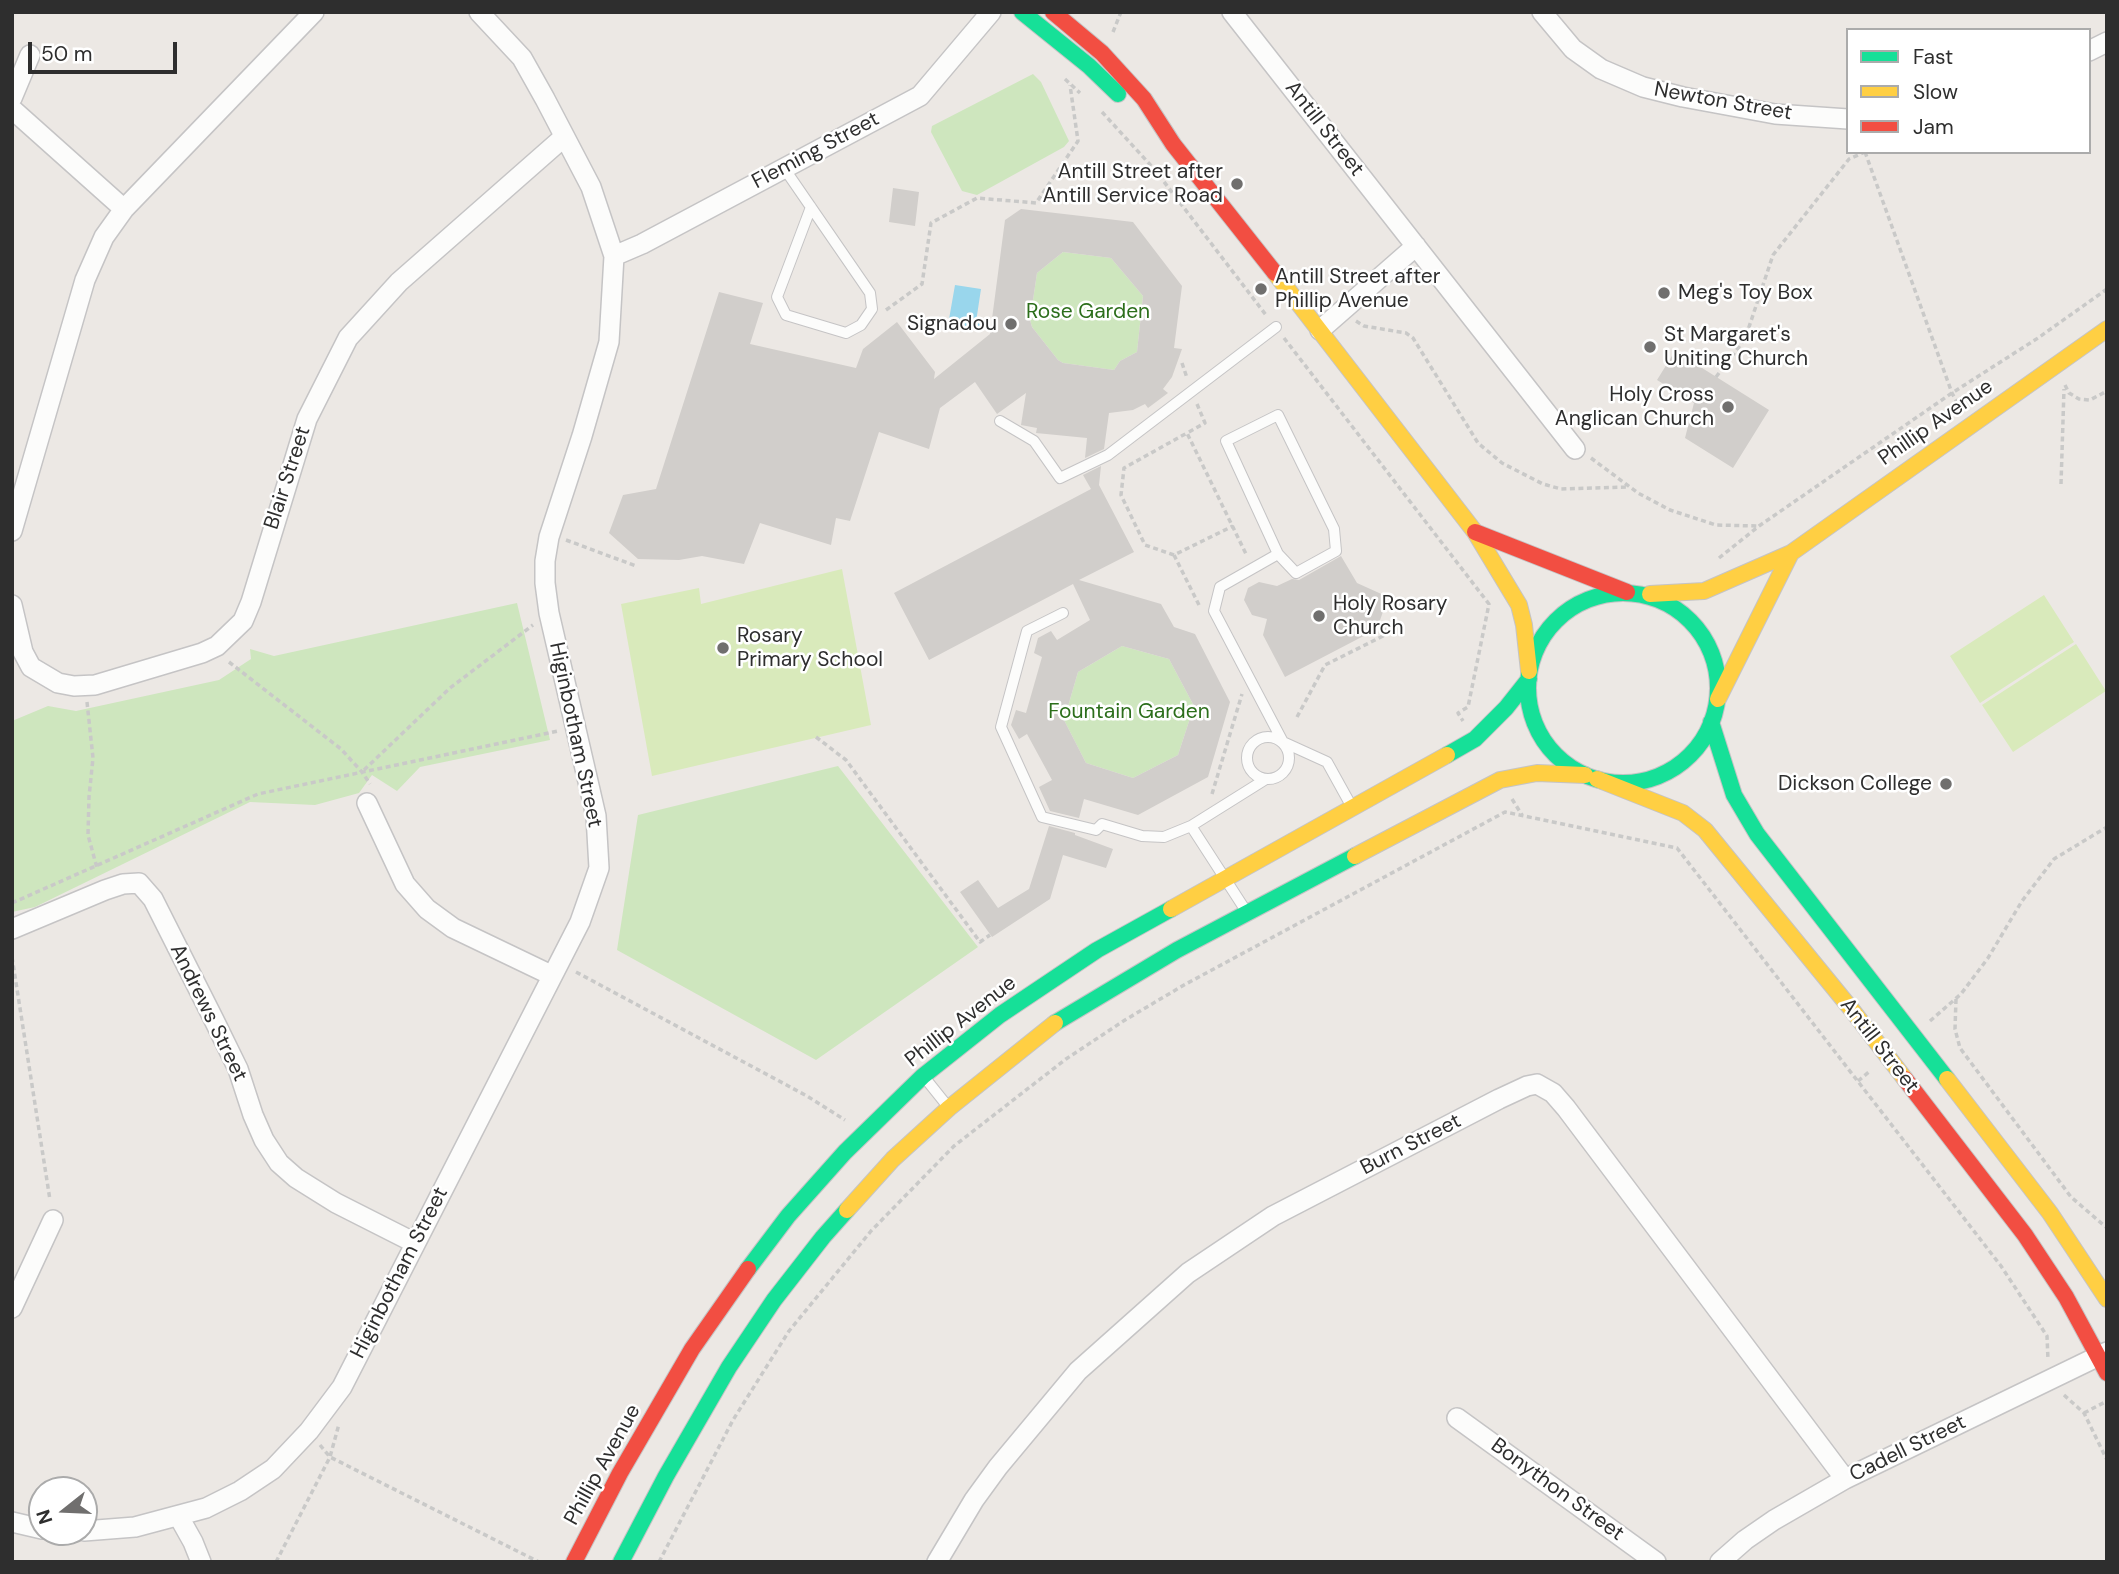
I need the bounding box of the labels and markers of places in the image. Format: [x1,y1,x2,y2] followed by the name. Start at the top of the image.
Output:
[1042,159,1223,209] place label: Antill Street after Antill Service Road
[1229,176,1245,192] marker: Antill Street after Antill Service Road
[1275,264,1441,314] place label: Antill Street after Phillip Avenue
[1678,280,1813,306] place label: Meg's Toy Box
[1253,281,1269,297] marker: Antill Street after Phillip Avenue
[1656,285,1672,301] marker: Meg's Toy Box
[907,311,997,337] place label: Signadou
[1003,316,1019,332] marker: Signadou
[1664,322,1808,372] place label: St Margaret's Uniting Church
[1642,339,1658,355] marker: St Margaret's Uniting Church
[1555,382,1714,432] place label: Holy Cross Anglican Church
[1720,399,1736,415] marker: Holy Cross Anglican Church
[1333,591,1447,641] place label: Holy Rosary Church
[1311,608,1327,624] marker: Holy Rosary Church
[737,623,883,673] place label: Rosary Primary School
[715,640,731,656] marker: Rosary Primary School
[1778,771,1932,797] place label: Dickson College
[1938,776,1954,792] marker: Dickson College

